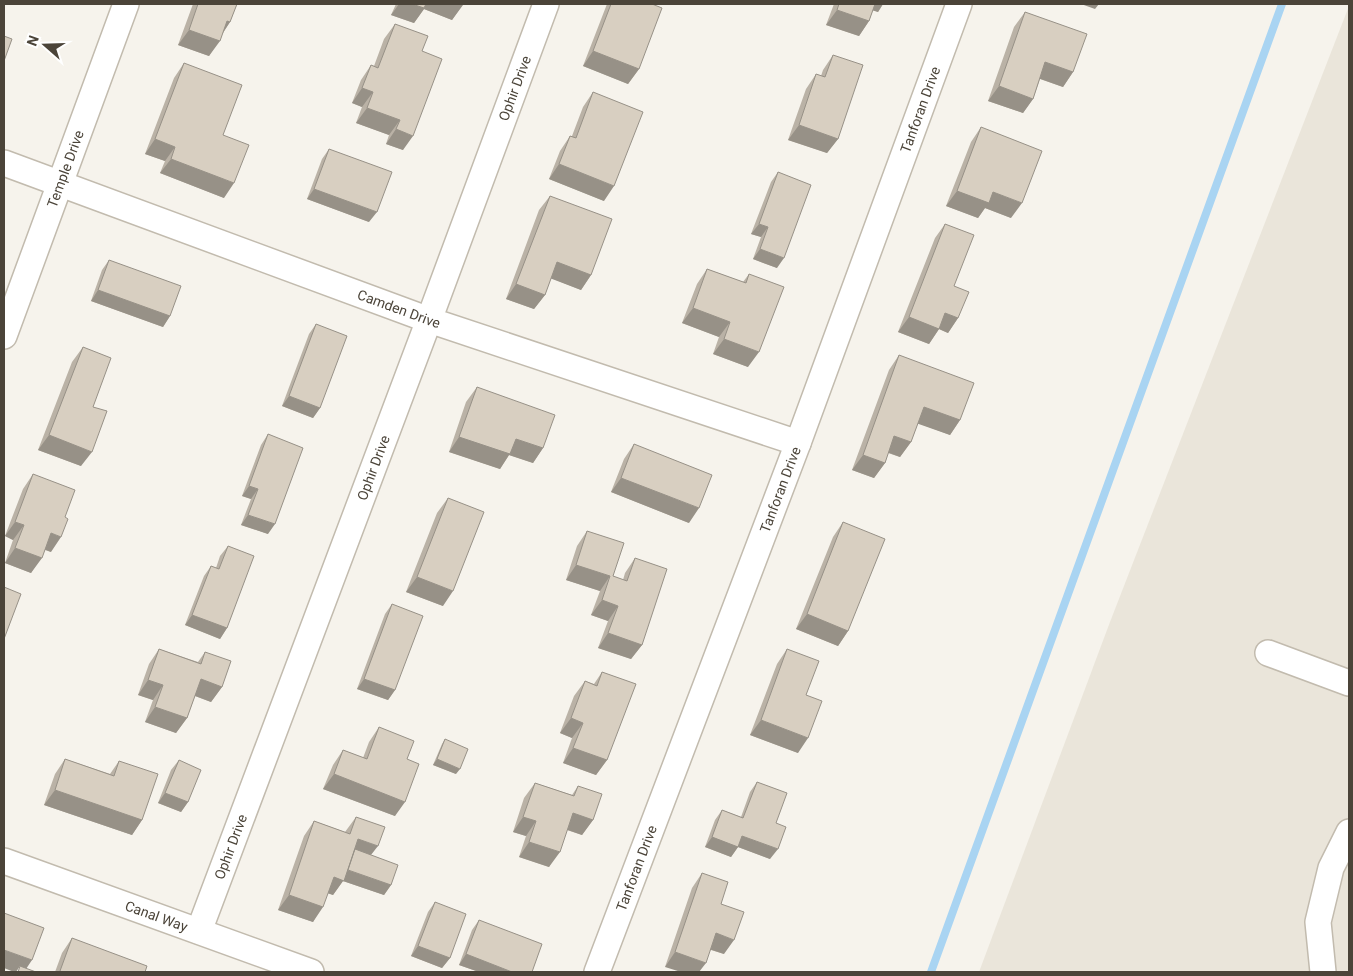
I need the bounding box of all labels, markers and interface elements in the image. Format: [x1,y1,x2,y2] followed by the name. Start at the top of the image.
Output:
[20,20,70,70] north arrow
[24,33,42,48] text: N
[495,53,534,123] street label: Ophir Drive
[897,64,943,155] street label: Tanforan Drive
[44,128,87,210] street label: Temple Drive
[355,286,442,331] street label: Camden Drive
[354,433,393,503] street label: Ophir Drive
[757,444,804,535] street label: Tanforan Drive
[211,812,250,882] street label: Ophir Drive
[613,823,660,913] street label: Tanforan Drive
[123,897,190,935] street label: Canal Way

